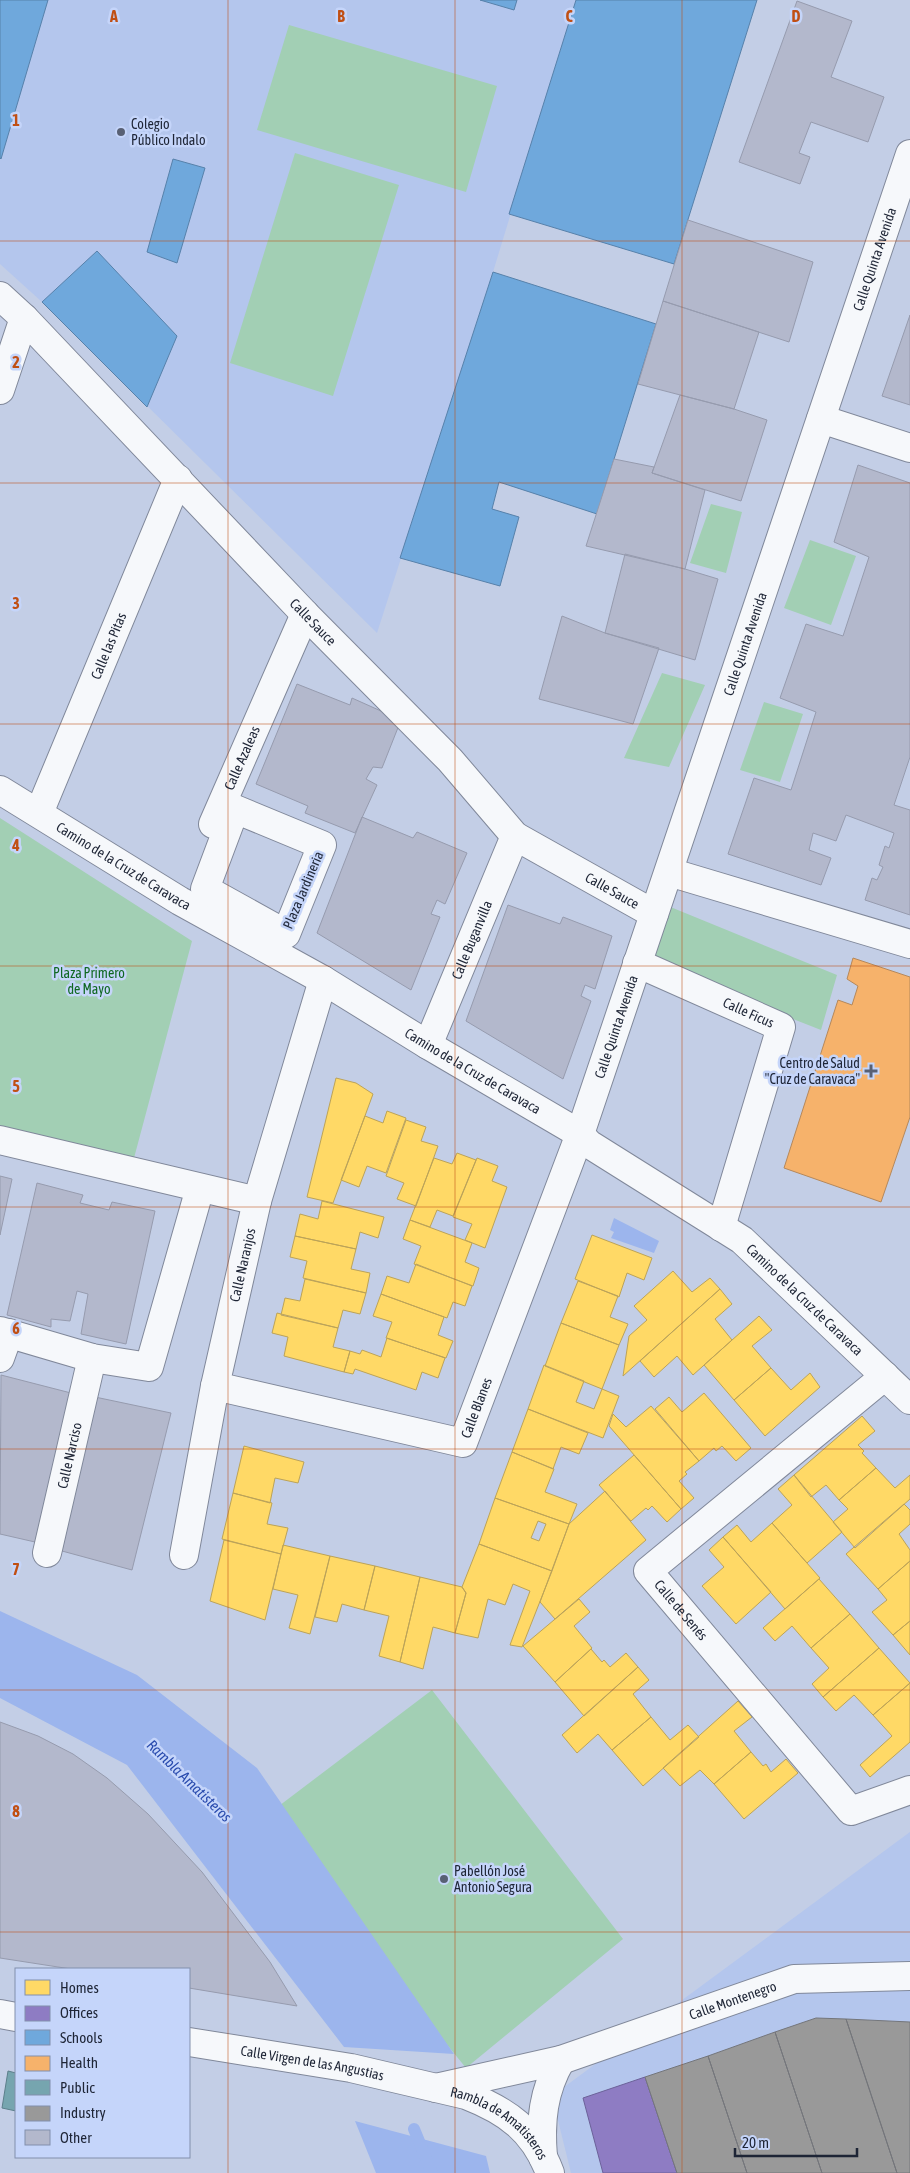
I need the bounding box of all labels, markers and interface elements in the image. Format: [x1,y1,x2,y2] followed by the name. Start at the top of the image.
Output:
[109,7,118,25] text: A
[337,7,345,25] text: B
[565,7,573,25] text: C
[792,7,801,25] text: D
[12,111,20,129] text: 1
[131,116,206,148] place label: Colegio Público Indalo
[115,126,127,138] marker: Colegio Público Indalo
[850,205,899,313] street label: Calle Quinta Avenida
[12,353,20,371] text: 2
[720,590,770,698] street label: Calle Quinta Avenida
[12,594,20,612] text: 3
[287,595,339,649] street label: Calle Sauce
[88,610,130,682] street label: Calle las Pitas
[221,724,263,793] street label: Calle Azaleas
[53,819,193,913] street label: Camino de la Cruz de Caravaca
[11,836,20,854] text: 4
[280,849,326,931] street label: Plaza Jardineria
[583,869,642,912] street label: Calle Sauce
[448,898,495,982] street label: Calle Buganvilla
[53,965,125,997] park label: Plaza Primero de Mayo
[591,973,641,1080] street label: Calle Quinta Avenida
[720,994,777,1031] street label: Calle Ficus
[402,1025,543,1117] street label: Camino de la Cruz de Caravaca
[765,1055,860,1087] place label: Centro de Salud "Cruz de Caravaca"
[864,1064,878,1078] marker: Centro de Salud "Cruz de Caravaca"
[12,1077,20,1095] text: 5
[226,1226,259,1303] street label: Calle Naranjos
[743,1240,866,1359] street label: Camino de la Cruz de Caravaca
[12,1319,20,1337] text: 6
[458,1375,495,1440] street label: Calle Blanes
[54,1421,85,1490] street label: Calle Narciso
[12,1560,20,1578] text: 7
[651,1577,711,1643] street label: Calle de Senés
[144,1736,235,1825] water label: Rambla Amatisteros
[12,1802,20,1820] text: 8
[454,1863,532,1895] place label: Pabellón José Antonio Segura
[438,1873,450,1885] marker: Pabellón José Antonio Segura
[15,1968,190,2158] legend
[687,1978,779,2023] street label: Calle Montenegro
[60,1979,99,1996] text: Homes
[60,2004,98,2021] text: Offices
[60,2029,103,2046] text: Schools
[239,2042,386,2083] street label: Calle Virgen de las Angustias
[60,2054,98,2071] text: Health
[60,2079,95,2096] text: Public
[449,2084,551,2162] street label: Rambla de Amatisteros
[60,2104,106,2121] text: Industry
[735,2126,858,2158] scale bar
[60,2129,92,2146] text: Other
[742,2134,769,2151] text: 20 m

